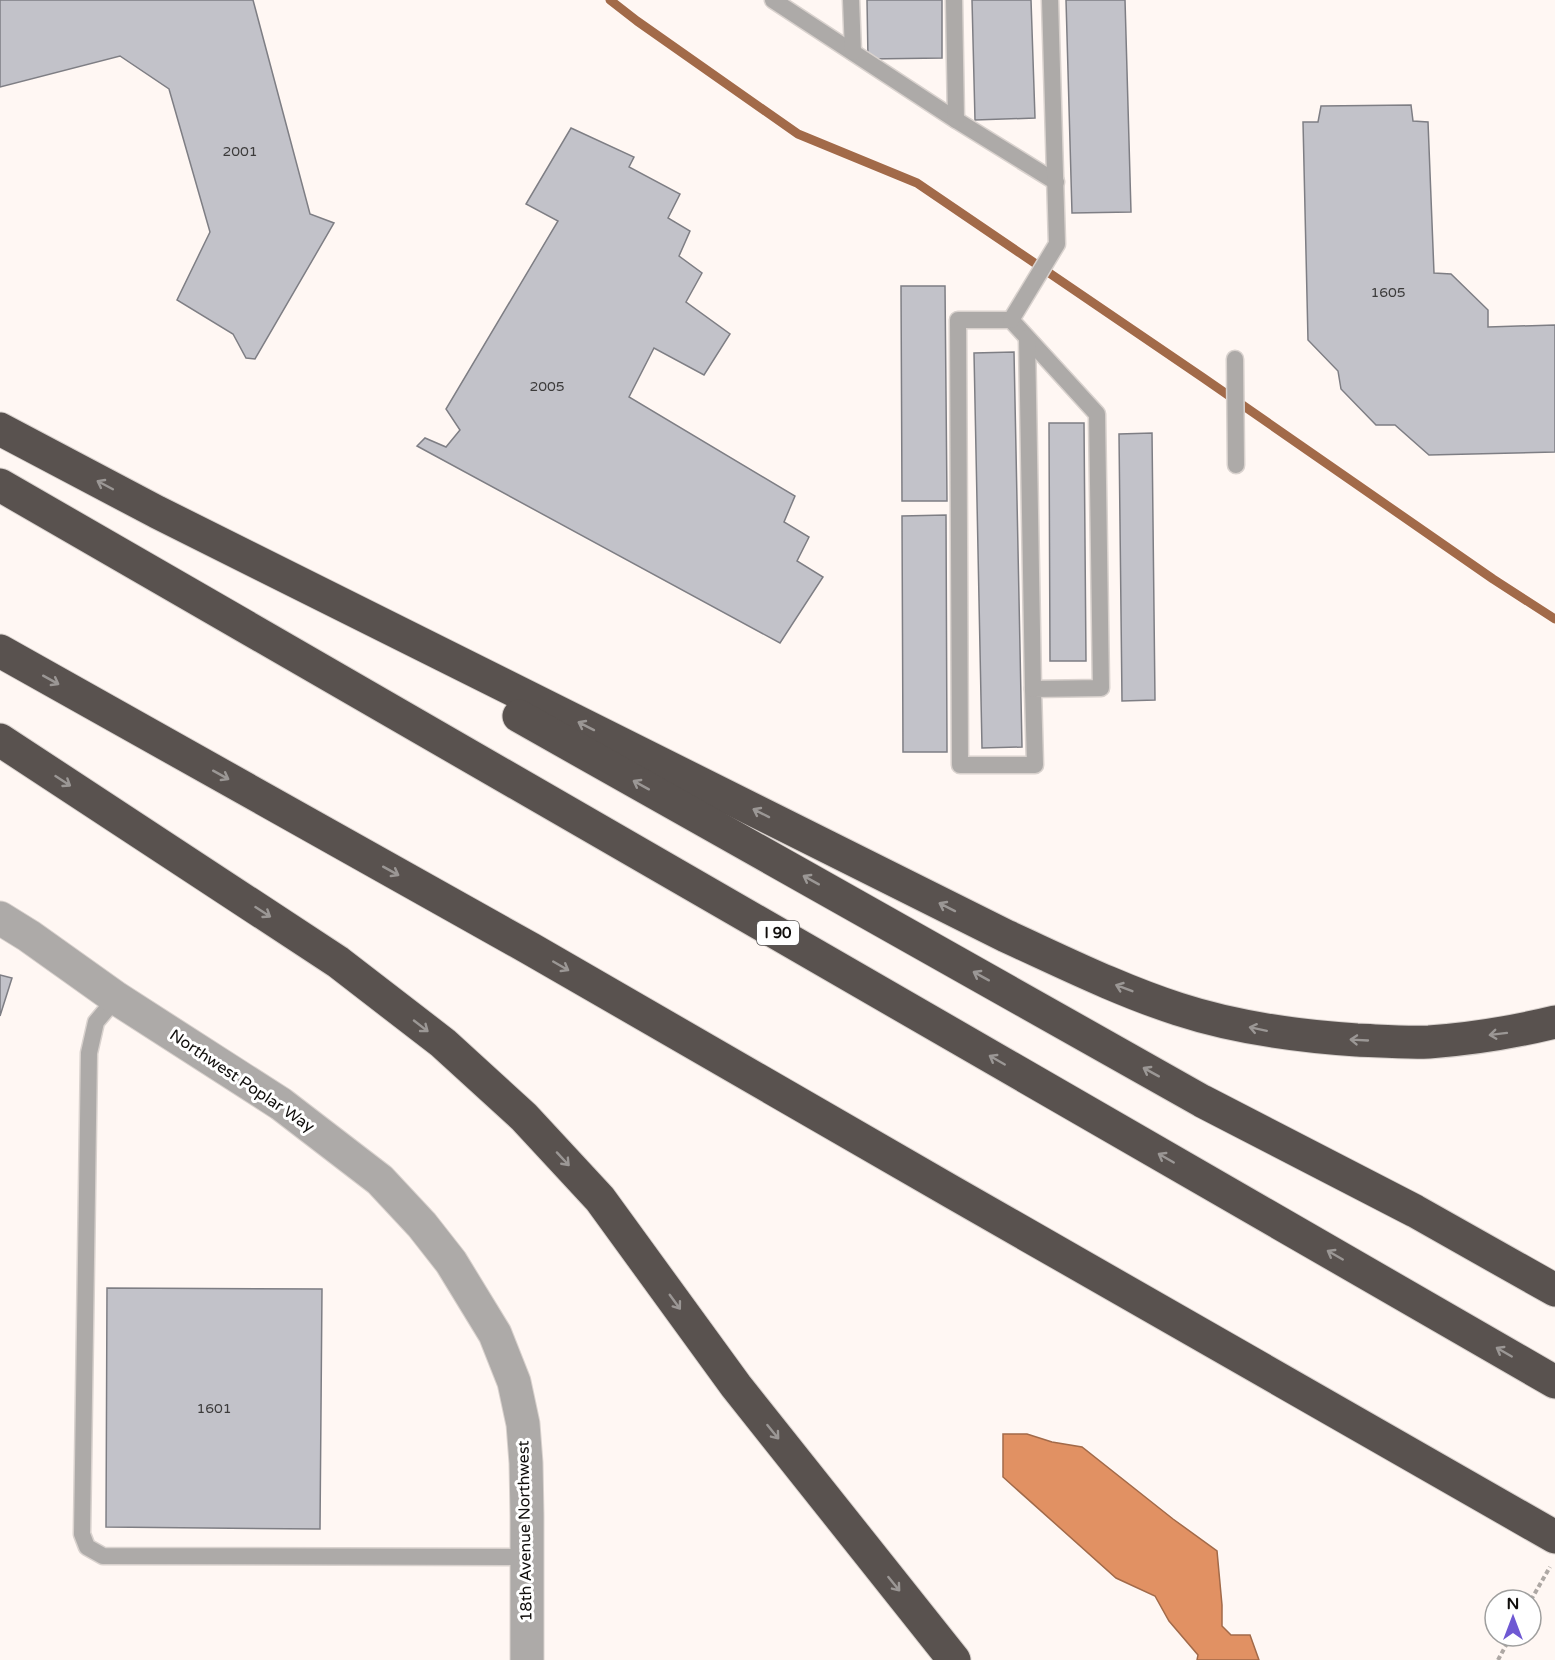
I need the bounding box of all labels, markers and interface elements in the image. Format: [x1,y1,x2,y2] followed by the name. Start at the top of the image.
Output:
[222,143,258,160] house number: 2001
[1370,284,1406,301] house number: 1605
[529,378,565,395] house number: 2005
[96,478,114,490] one-way arrow
[42,674,59,686] one-way arrow
[578,720,596,731] one-way arrow
[212,769,229,781] one-way arrow
[54,774,71,787] one-way arrow
[633,778,650,790] one-way arrow
[752,807,770,819] one-way arrow
[382,865,399,877] one-way arrow
[803,874,820,886] one-way arrow
[938,900,956,912] one-way arrow
[254,907,271,919] one-way arrow
[757,921,799,945] road number: I 90
[552,961,569,973] one-way arrow
[973,970,990,982] one-way arrow
[1115,982,1134,993] one-way arrow
[413,1019,429,1032] one-way arrow
[1249,1023,1268,1034] one-way arrow
[166,1025,319,1137] street label: Northwest Poplar Way
[1488,1029,1508,1040] one-way arrow
[1349,1034,1369,1045] one-way arrow
[989,1054,1006,1066] one-way arrow
[1143,1066,1160,1078] one-way arrow
[556,1151,570,1166] one-way arrow
[1158,1151,1175,1163] one-way arrow
[1327,1249,1344,1261] one-way arrow
[669,1294,681,1310] one-way arrow
[1496,1346,1513,1358] one-way arrow
[196,1400,232,1417] house number: 1601
[766,1423,779,1439] one-way arrow
[513,1440,537,1622] street label: 18th Avenue Northwest
[888,1576,901,1592] one-way arrow
[1483,1588,1543,1648] north arrow
[1507,1594,1519,1614] text: N

